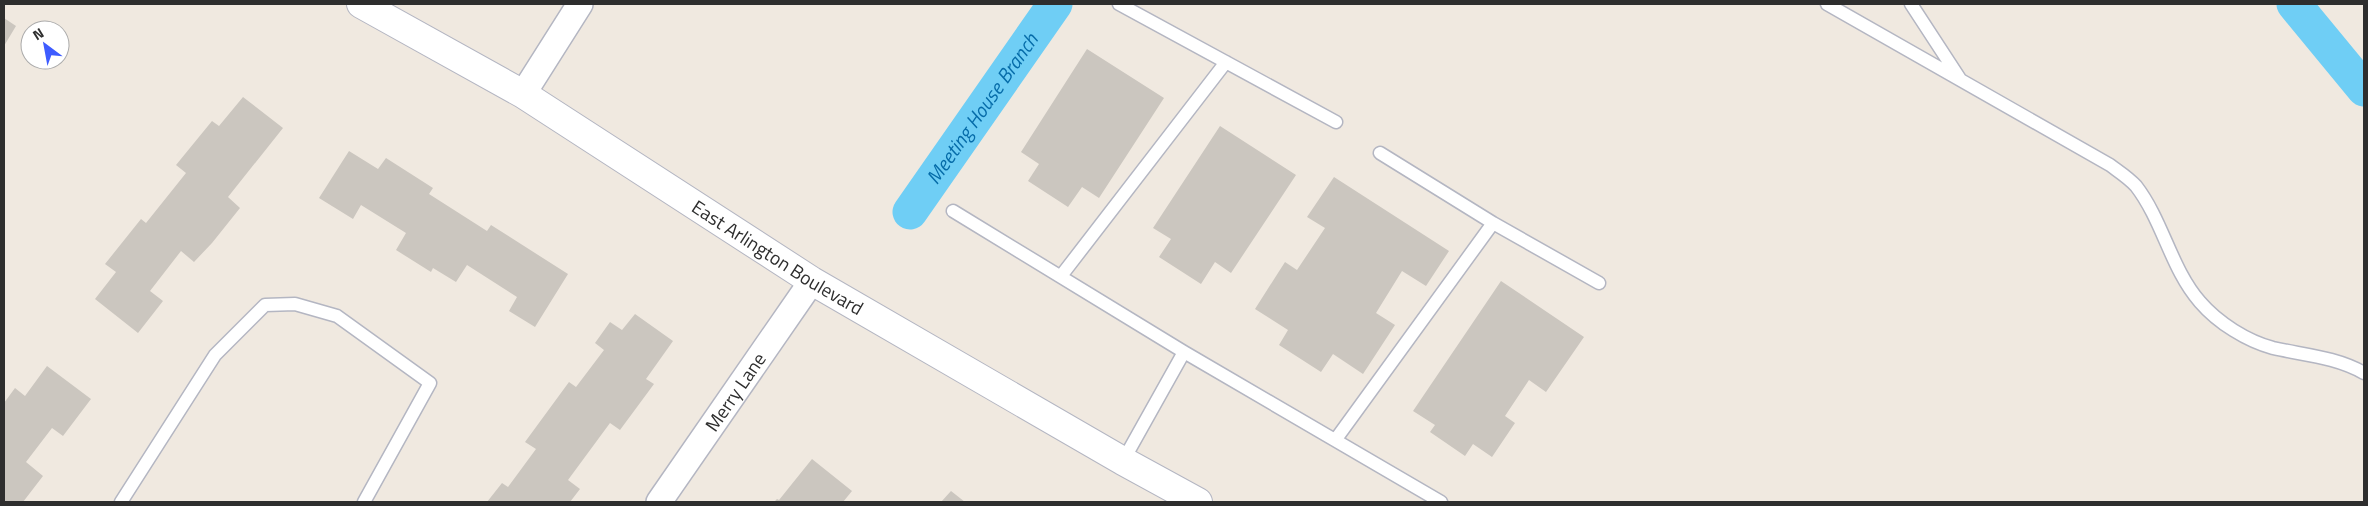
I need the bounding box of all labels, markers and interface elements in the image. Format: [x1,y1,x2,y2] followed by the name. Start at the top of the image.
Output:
[20,20,70,70] north arrow
[28,22,48,45] text: N
[918,25,1046,190] water label: Meeting House Branch
[686,192,869,322] street label: East Arlington Boulevard
[697,346,773,437] street label: Merry Lane

